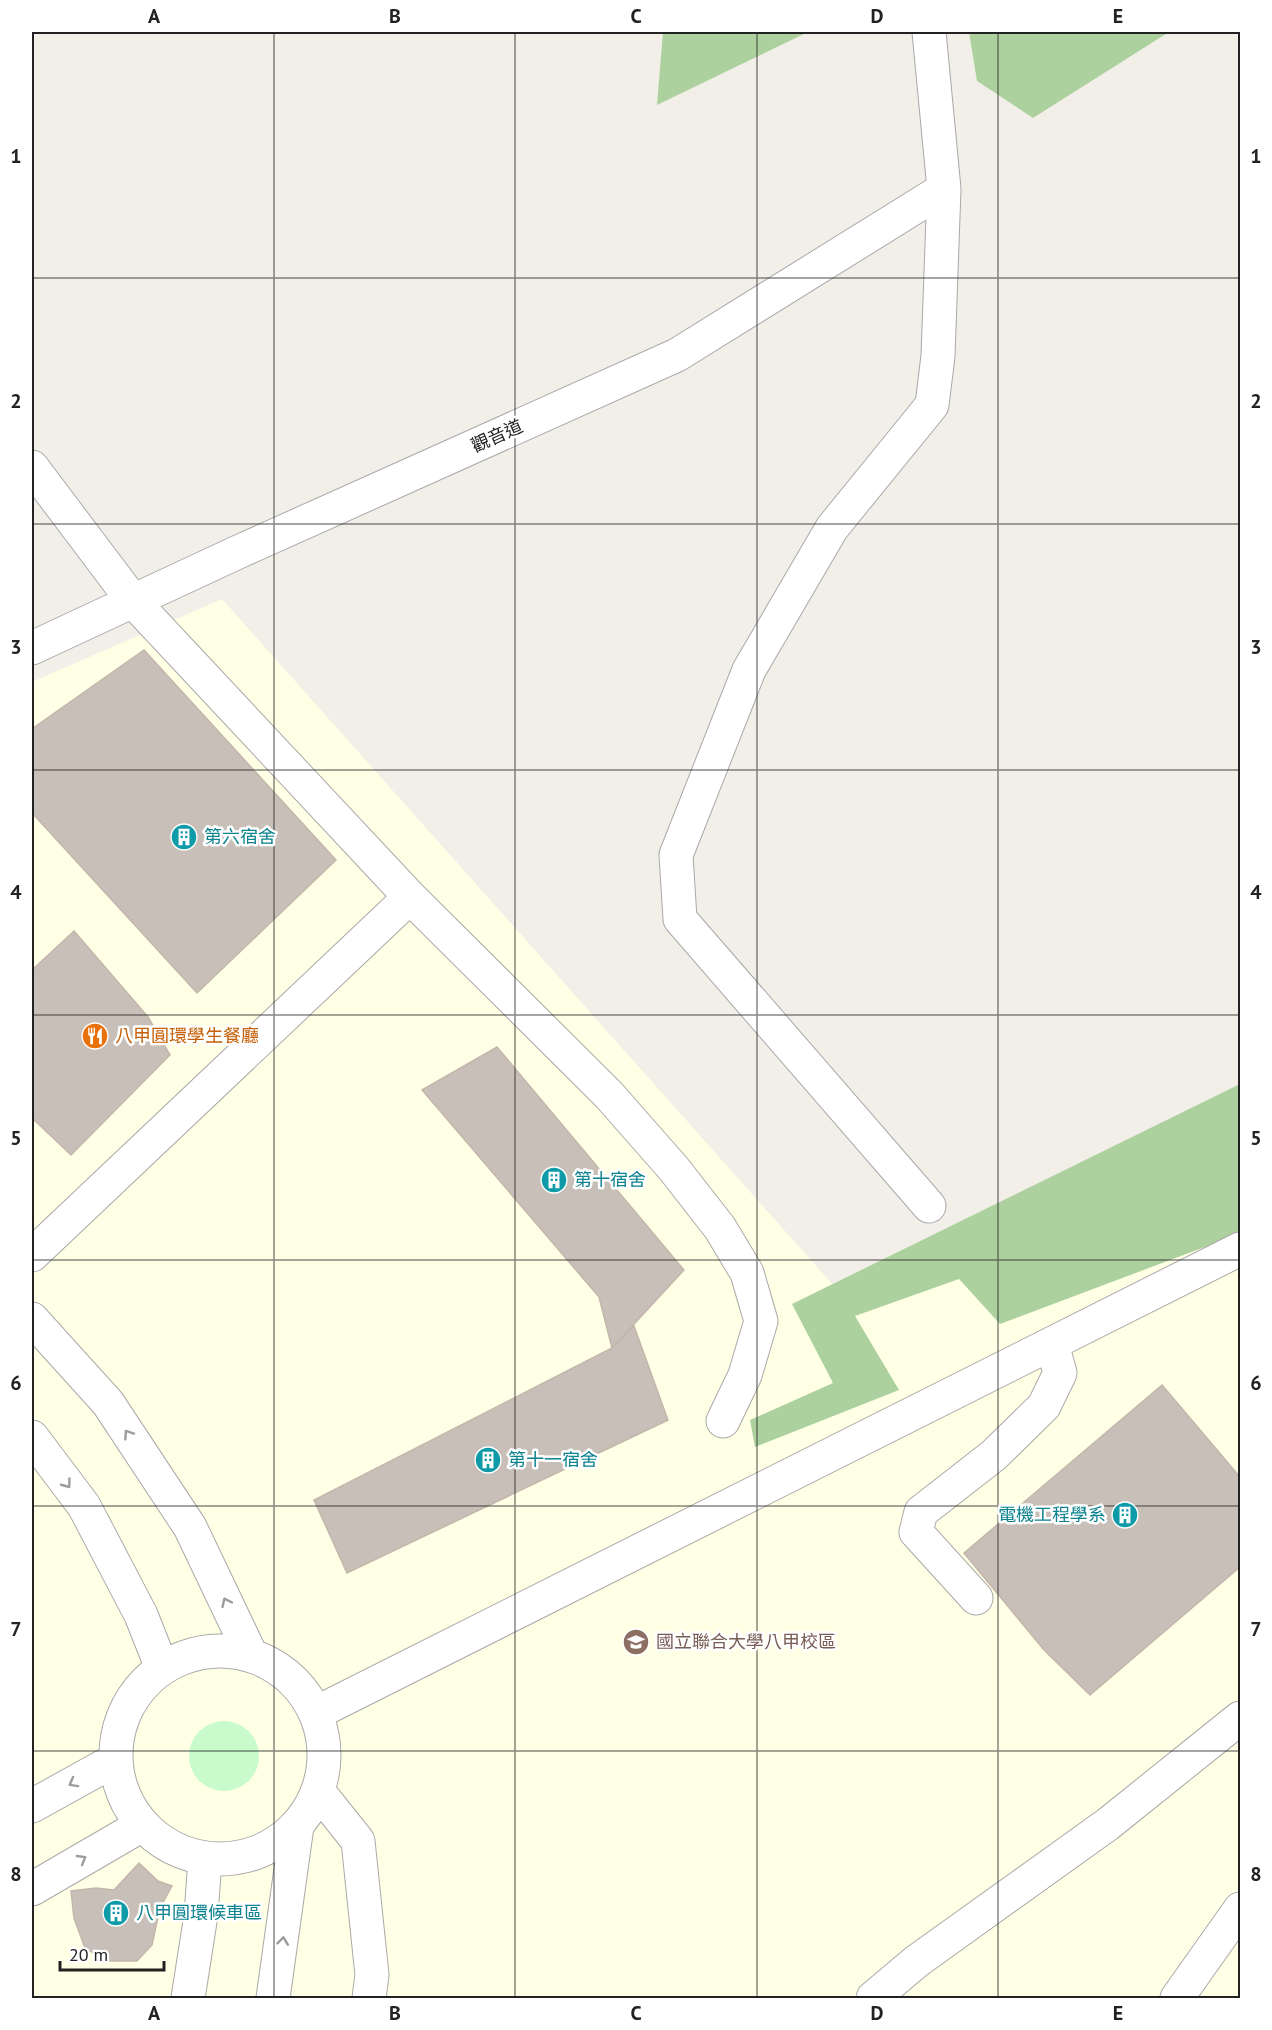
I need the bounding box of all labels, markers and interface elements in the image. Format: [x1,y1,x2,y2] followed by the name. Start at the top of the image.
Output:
[148,3,161,29] text: A
[389,3,401,29] text: B
[630,3,642,29] text: C
[871,3,884,29] text: D
[1113,3,1123,29] text: E
[10,143,22,169] text: 1
[1250,143,1262,169] text: 1
[10,388,22,414] text: 2
[1250,388,1262,414] text: 2
[467,414,526,457] street label: 觀音道
[10,634,22,660] text: 3
[1250,634,1262,660] text: 3
[169,822,199,852] building icon: 第六宿舍
[204,825,276,848] place label: 第六宿舍
[10,879,22,905] text: 4
[1250,879,1262,905] text: 4
[80,1021,110,1051] restaurant icon: 八甲圓環學生餐廳
[115,1024,259,1047] place label: 八甲圓環學生餐廳
[10,1125,22,1151] text: 5
[1250,1125,1262,1151] text: 5
[539,1165,569,1195] building icon: 第十宿舍
[574,1168,646,1191] place label: 第十宿舍
[10,1370,22,1396] text: 6
[1250,1370,1262,1396] text: 6
[124,1429,135,1440] one-way arrow
[473,1445,503,1475] building icon: 第十一宿舍
[508,1448,598,1471] place label: 第十一宿舍
[59,1477,70,1488] one-way arrow
[1110,1500,1140,1530] building icon: 電機工程學系
[998,1503,1106,1526] place label: 電機工程學系
[221,1598,233,1609] one-way arrow
[10,1616,22,1642] text: 7
[1250,1616,1262,1642] text: 7
[621,1627,651,1657] school or university icon: 國立聯合大學八甲校區
[656,1630,836,1653] place label: 國立聯合大學八甲校區
[69,1776,80,1787] one-way arrow
[76,1855,86,1867] one-way arrow
[10,1861,22,1887] text: 8
[1250,1861,1262,1887] text: 8
[101,1898,131,1928] building icon: 八甲圓環候車區
[136,1901,262,1924] place label: 八甲圓環候車區
[60,1934,164,1972] scale bar
[276,1936,288,1945] one-way arrow
[69,1943,108,1966] text: 20 m
[148,2000,161,2026] text: A
[389,2000,401,2026] text: B
[630,2000,642,2026] text: C
[871,2000,884,2026] text: D
[1113,2000,1123,2026] text: E

